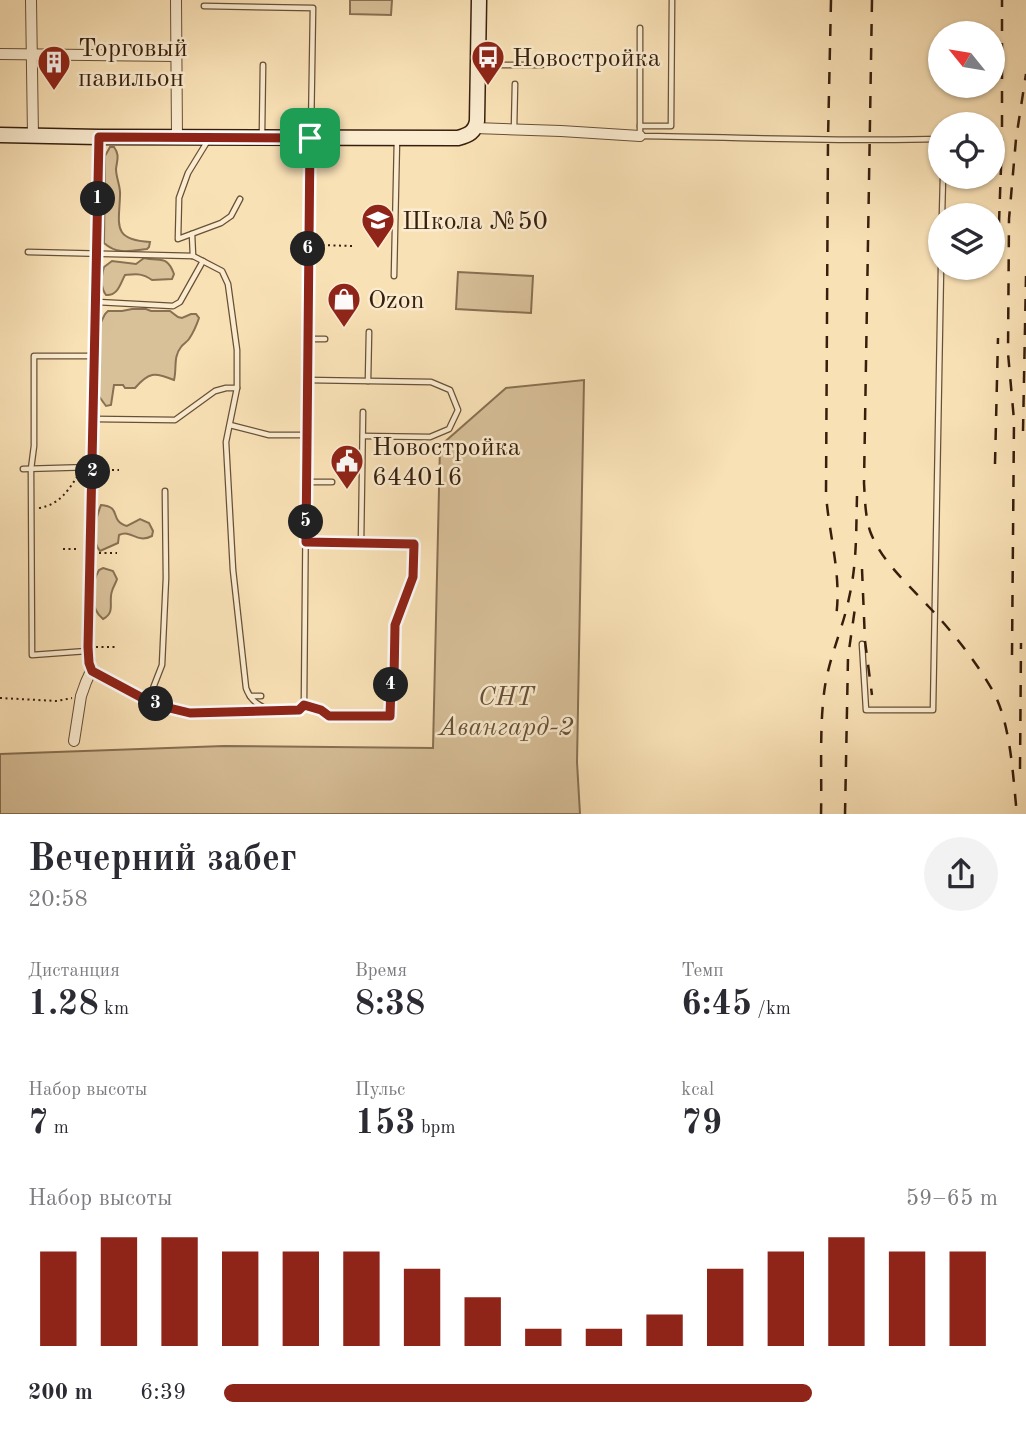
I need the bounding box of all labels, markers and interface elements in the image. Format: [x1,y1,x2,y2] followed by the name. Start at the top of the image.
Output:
[928,21,1004,98] north arrow
[928,21,1005,280] map controls
[78,36,188,92] place label: Торговый павильон
[469,38,507,87] bus stop icon: Новостройка
[35,43,73,92] building icon: Торговый павильон
[512,46,661,72] place label: Новостройка
[280,108,340,168] pin
[928,112,1005,189] button: locate
[291,119,329,157] icon: arrive
[80,182,116,216] pin: 1
[92,189,103,208] text: 1
[359,201,397,250] school or university icon: Школа №50
[928,203,1005,280] button: layers
[402,209,548,235] place label: Школа №50
[290,232,326,266] pin: 6
[302,239,313,258] text: 6
[325,280,363,329] shop icon: Ozon
[368,288,425,314] place label: Ozon
[372,435,521,491] place label: Новостройка 644016
[328,442,366,491] public building icon: Новостройка 644016
[76,454,110,490] pin: 2
[87,462,98,481] text: 2
[288,504,324,540] pin: 5
[300,512,311,531] text: 5
[374,668,408,702] pin: 4
[385,675,396,694] text: 4
[436,685,574,741] park label: СНТ Авангард-2
[138,686,174,722] pin: 3
[150,694,161,713] text: 3
[924,837,998,911] button: share
[28,841,297,879] text: Вечерний забег
[28,888,88,911] text: 20:58
[28,962,120,981] text: Дистанция
[355,962,407,981] text: Время
[681,962,724,981] text: Темп
[28,987,99,1022] text: 1.28
[355,987,425,1022] text: 8:38
[681,987,752,1022] text: 6:45
[99,1000,129,1019] text: km
[752,1000,791,1019] text: /km
[28,1081,147,1100] text: Набор высоты
[355,1081,405,1100] text: Пульс
[681,1081,714,1100] text: kcal
[28,1106,48,1141] text: 7
[355,1106,416,1141] text: 153
[681,1106,722,1141] text: 79
[48,1119,69,1138] text: m
[416,1119,456,1138] text: bpm
[28,1187,172,1210] text: Набор высоты
[906,1187,998,1210] text: 59–65 m
[28,1381,93,1404] text: 200 m
[140,1381,186,1404] text: 6:39

